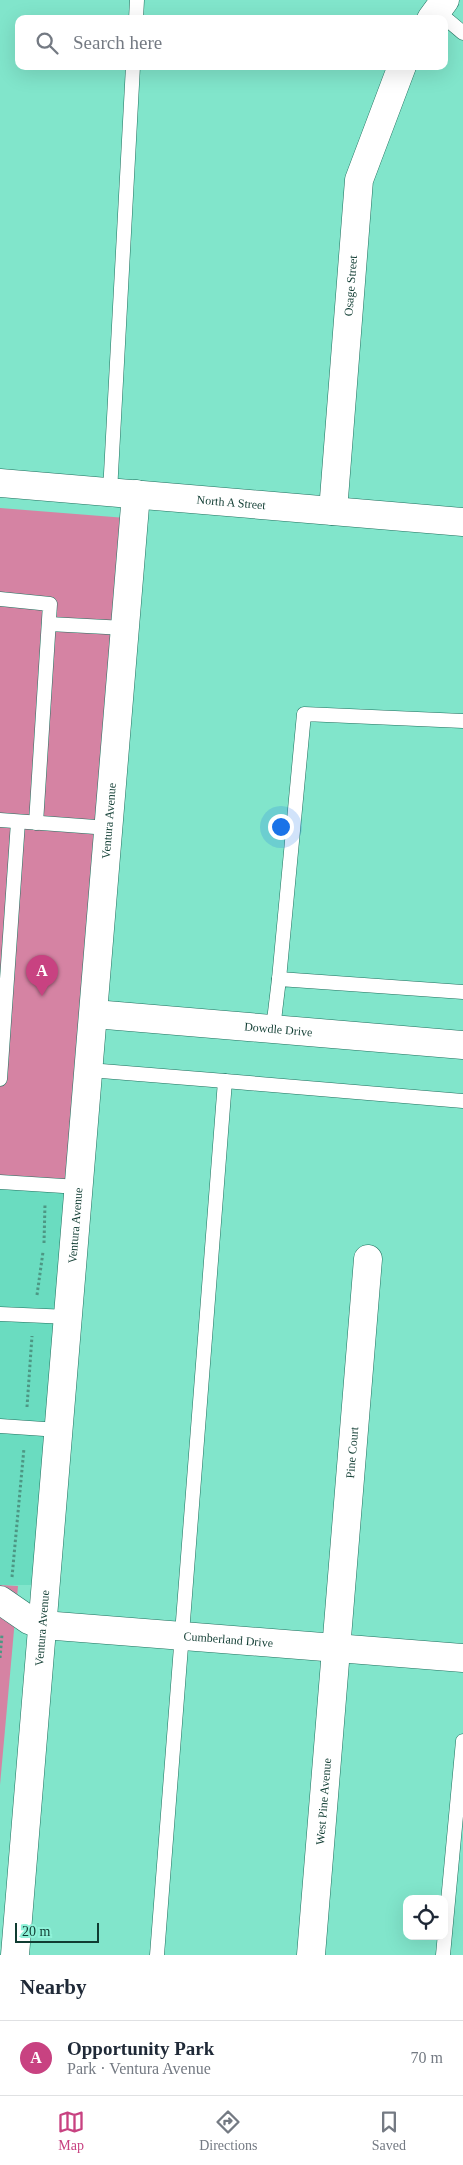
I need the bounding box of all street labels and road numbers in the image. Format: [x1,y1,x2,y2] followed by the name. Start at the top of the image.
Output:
[341,254,360,317] street label: Osage Street
[196,493,267,512] street label: North A Street
[99,782,119,859] street label: Ventura Avenue
[244,1020,313,1039] street label: Dowdle Drive
[65,1187,86,1264] street label: Ventura Avenue
[343,1426,361,1479] street label: Pine Court
[32,1590,52,1667] street label: Ventura Avenue
[183,1629,274,1650] street label: Cumberland Drive
[313,1758,334,1845] street label: West Pine Avenue

